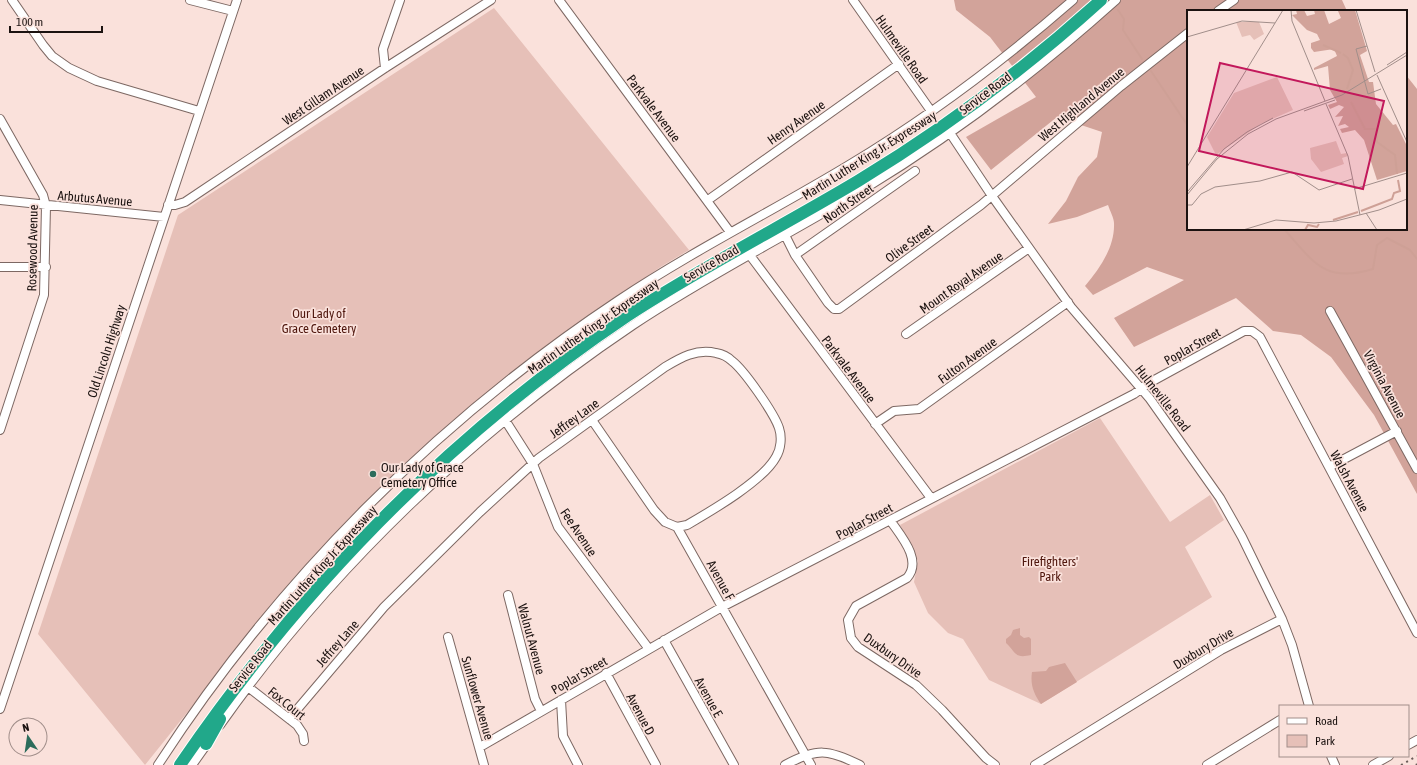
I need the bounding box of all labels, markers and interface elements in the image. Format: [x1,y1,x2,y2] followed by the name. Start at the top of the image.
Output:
[10,8,102,34] scale bar
[1187,10,1407,230] inset map
[872,12,931,86] street label: Hulmeville Road
[16,15,43,29] text: 100 m
[280,63,367,128] street label: West Gillam Avenue
[1035,64,1127,145] street label: West Highland Avenue
[956,69,1014,118] street label: Service Road
[624,72,684,145] street label: Parkvale Avenue
[765,97,828,148] street label: Henry Avenue
[799,107,940,203] street label: Martin Luther King Jr. Expressway
[820,181,876,226] street label: North Street
[57,188,133,209] street label: Arbutus Avenue
[24,204,41,292] street label: Rosewood Avenue
[882,221,936,266] street label: Olive Street
[681,242,741,285] street label: Service Road
[917,248,1006,317] street label: Mount Royal Avenue
[525,275,662,377] street label: Martin Luther King Jr. Expressway
[84,302,129,400] street label: Old Lincoln Highway
[282,306,357,336] park label: Our Lady of Grace Cemetery
[1161,325,1223,368] street label: Poplar Street
[819,333,879,406] street label: Parkvale Avenue
[935,334,1000,387] street label: Fulton Avenue
[1360,348,1409,421] street label: Virginia Avenue
[1132,362,1193,434] street label: Hulmeville Road
[547,395,602,441] street label: Jeffrey Lane
[1327,448,1372,515] street label: Walsh Avenue
[381,460,464,490] place label: Our Lady of Grace Cemetery Office
[368,469,378,479] marker: Our Lady of Grace Cemetery Office
[833,500,895,543] street label: Poplar Street
[265,502,380,628] street label: Martin Luther King Jr. Expressway
[557,506,600,559] street label: Fee Avenue
[1022,554,1078,584] park label: Firefighters' Park
[704,558,738,603] street label: Avenue F
[515,602,548,676] street label: Walnut Avenue
[313,617,362,670] street label: Jeffrey Lane
[1170,625,1236,672] street label: Duxbury Drive
[861,630,925,681] street label: Duxbury Drive
[226,638,275,695] street label: Service Road
[549,653,610,697] street label: Poplar Street
[458,655,497,742] street label: Sunflower Avenue
[692,675,726,720] street label: Avenue E
[265,684,309,723] street label: Fox Court
[623,691,658,738] street label: Avenue D
[1279,705,1409,757] legend
[1315,714,1338,728] text: Road
[8,717,48,757] north arrow
[21,721,30,734] text: N
[1315,734,1336,748] text: Park

